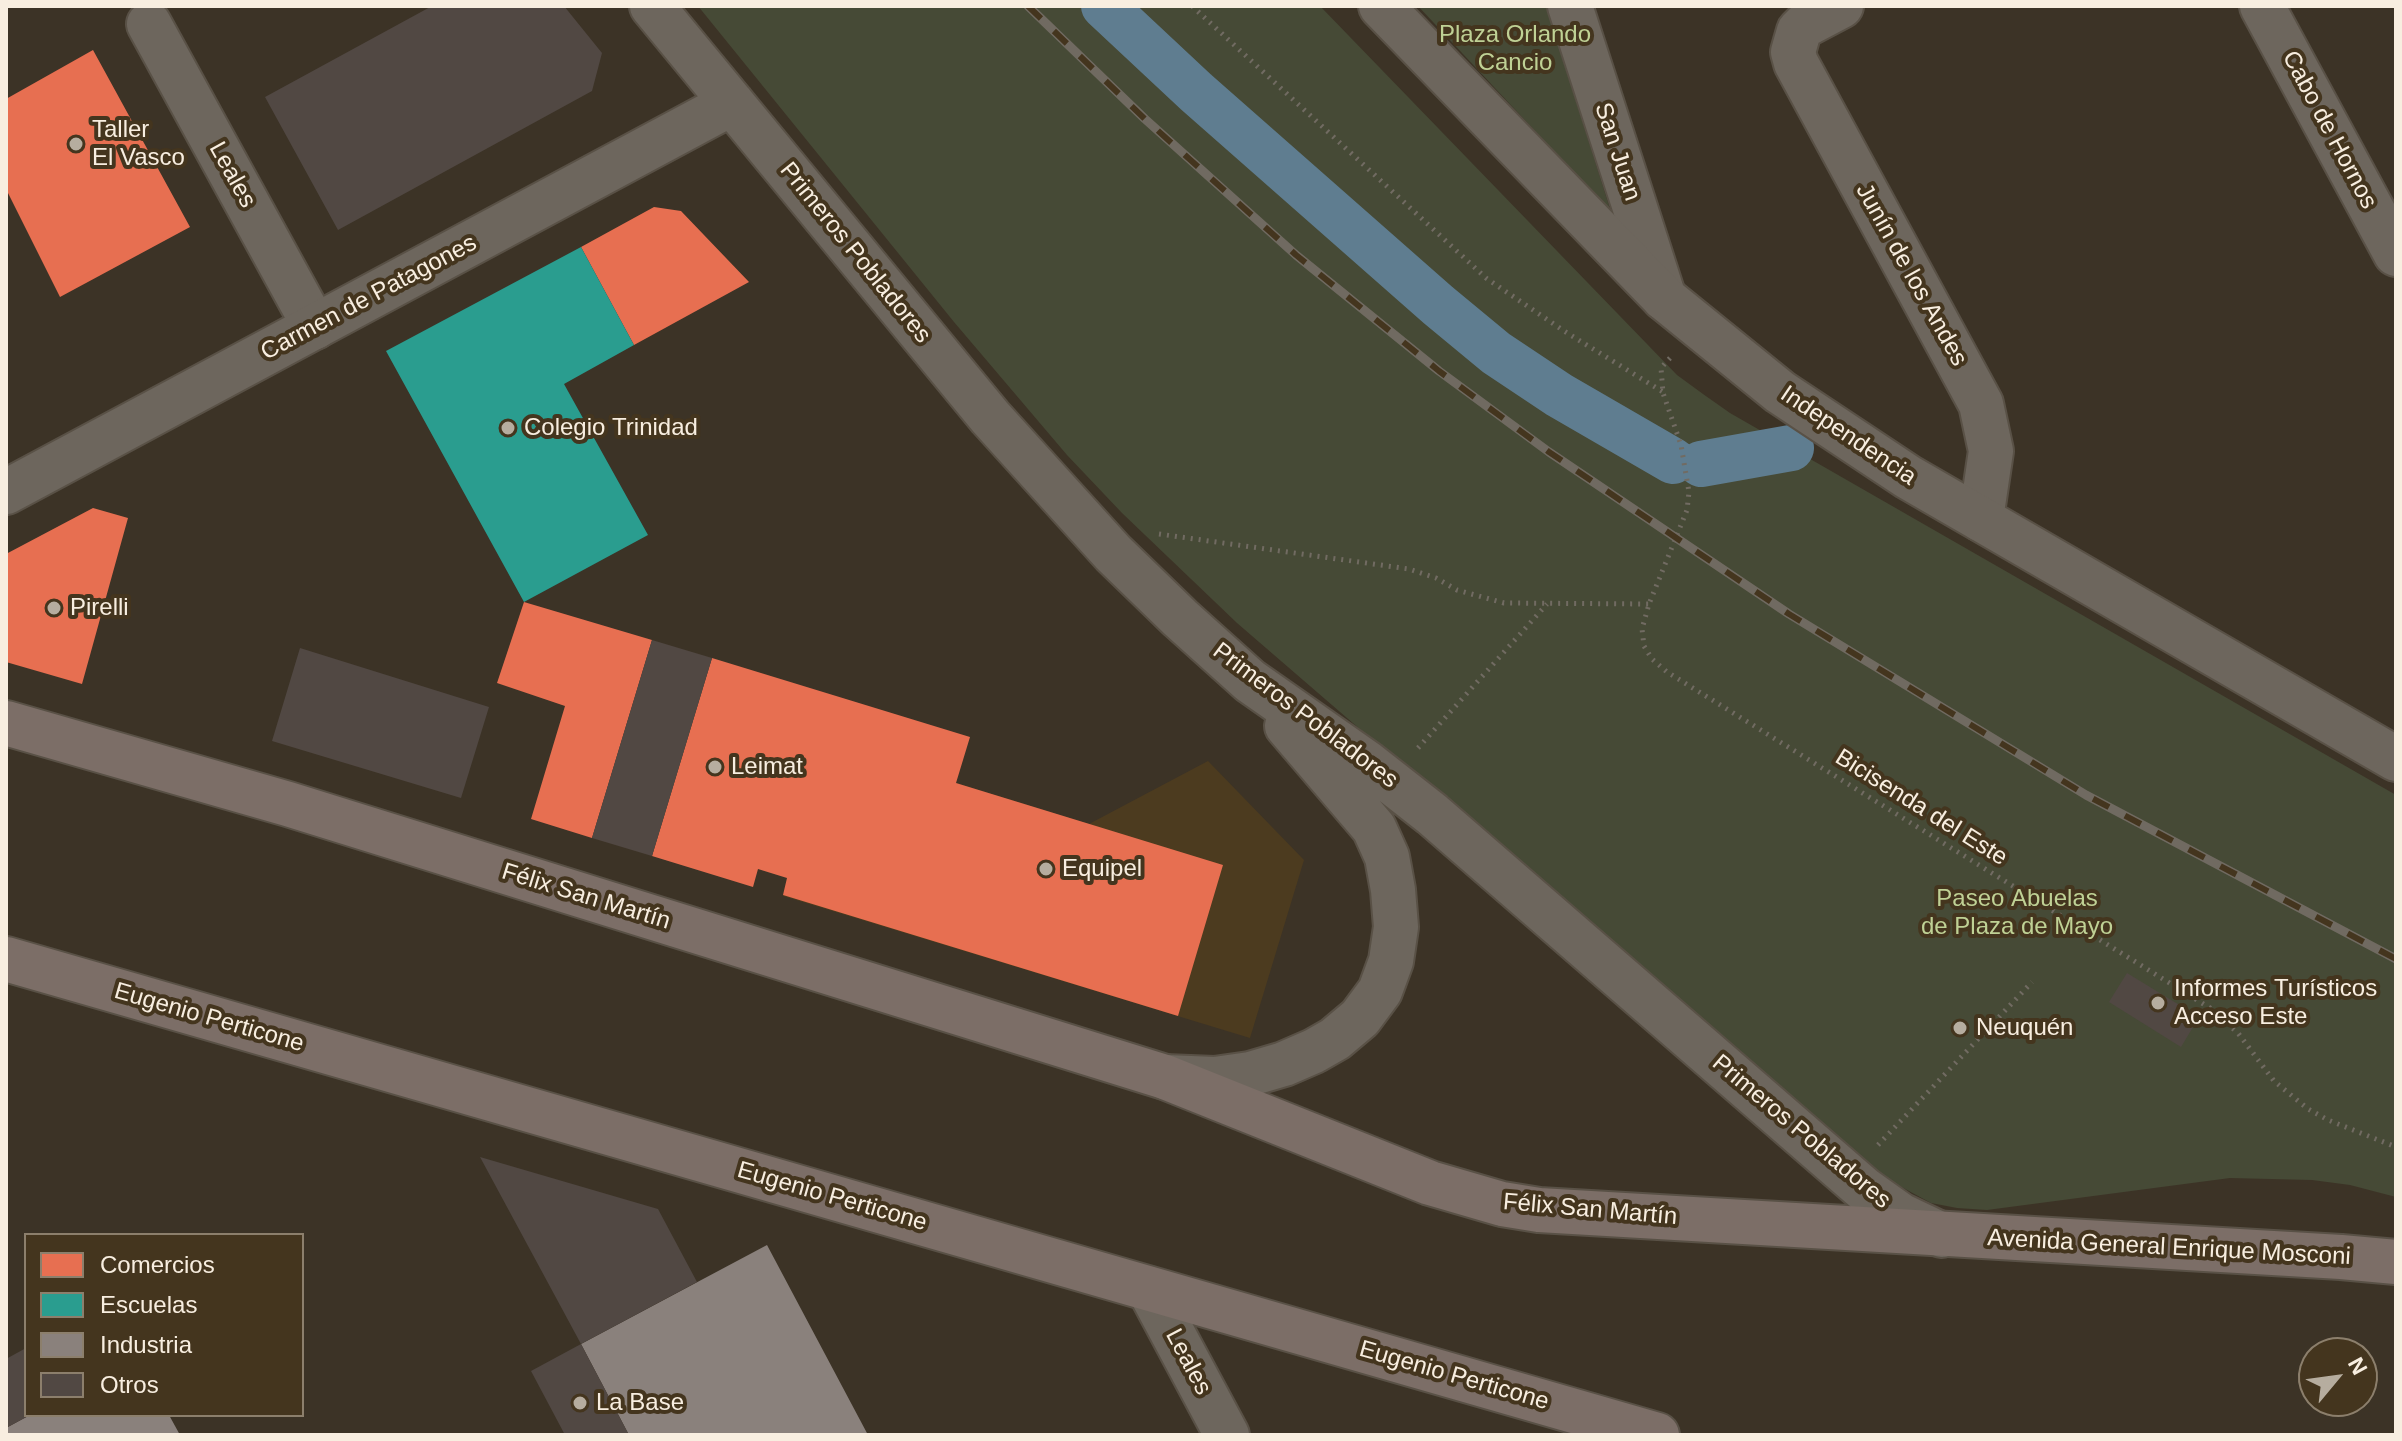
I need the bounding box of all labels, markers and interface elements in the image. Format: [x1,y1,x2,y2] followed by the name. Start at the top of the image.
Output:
[1439,21,1591,77] park label: Plaza Orlando Cancio
[2275,46,2383,214] street label: Cabo de Hornos
[1588,99,1646,205] street label: San Juan
[92,116,185,172] place label: Taller El Vasco
[67,135,85,153] marker: Taller El Vasco
[202,137,262,213] street label: Leales
[773,157,937,349] street label: Primeros Pobladores
[1849,179,1973,371] street label: Junín de los Andes
[256,229,482,367] street label: Carmen de Patagones
[1775,380,1921,492] street label: Independencia
[524,414,698,442] place label: Colegio Trinidad
[499,419,517,437] marker: Colegio Trinidad
[70,594,129,622] place label: Pirelli
[45,599,63,617] marker: Pirelli
[1207,637,1403,795] street label: Primeros Pobladores
[1830,743,2012,873] street label: Bicisenda del Este
[731,753,803,781] place label: Leimat
[706,758,724,776] marker: Leimat
[1062,855,1142,883] place label: Equipel
[498,858,674,936] street label: Félix San Martín
[1037,860,1055,878] marker: Equipel
[1921,885,2113,941] park label: Paseo Abuelas de Plaza de Mayo
[2174,975,2377,1031] place label: Informes Turísticos Acceso Este
[111,977,307,1059] street label: Eugenio Perticone
[2149,994,2167,1012] marker: Informes Turísticos Acceso Este
[1976,1014,2073,1042] place label: Neuquén
[1951,1019,1969,1037] marker: Neuquén
[1706,1049,1896,1215] street label: Primeros Pobladores
[734,1156,930,1238] street label: Eugenio Perticone
[1502,1188,1678,1232] street label: Félix San Martín
[1987,1224,2351,1272] street label: Avenida General Enrique Mosconi
[24,1233,304,1417] legend
[100,1251,215,1278] text: Comercios
[100,1291,197,1318] text: Escuelas
[1159,1324,1217,1400] street label: Leales
[100,1331,192,1358] text: Industria
[1356,1335,1552,1417] street label: Eugenio Perticone
[2298,1337,2378,1417] north arrow
[2343,1353,2372,1379] text: N
[100,1371,159,1398] text: Otros
[596,1389,684,1417] place label: La Base
[571,1394,589,1412] marker: La Base

